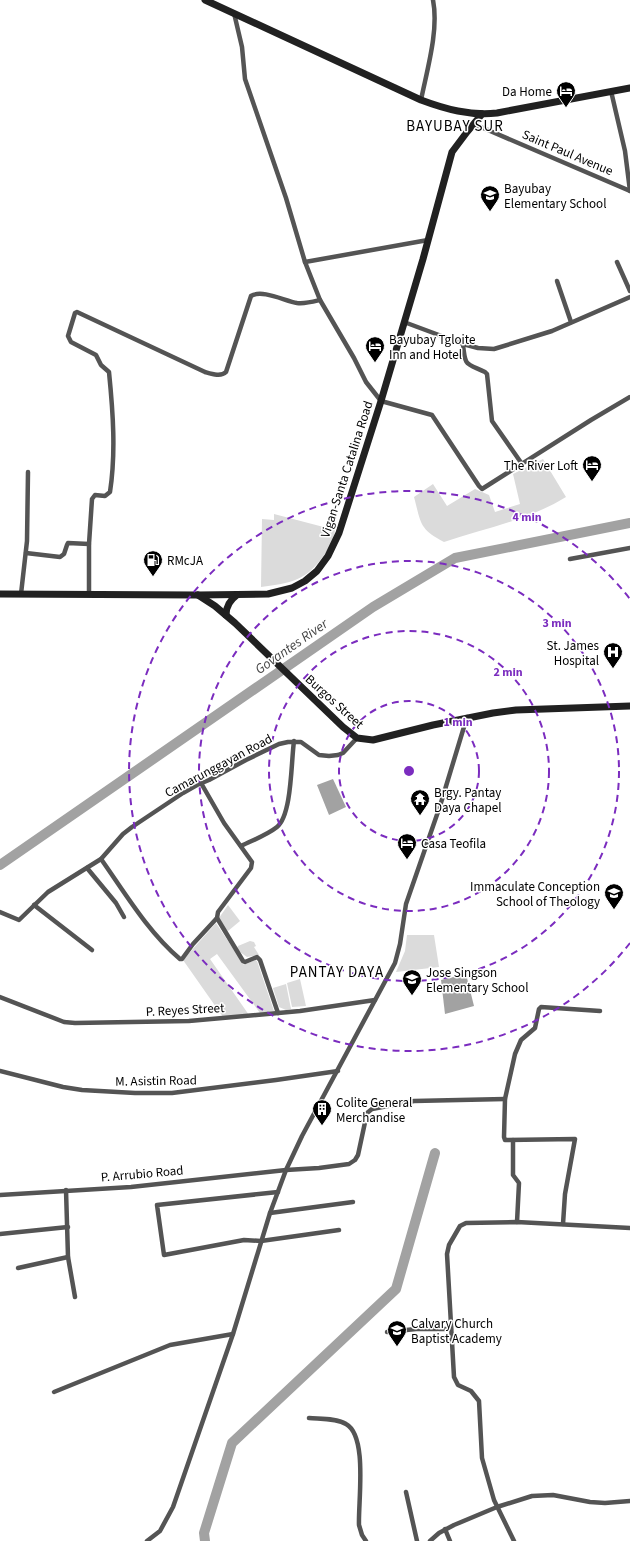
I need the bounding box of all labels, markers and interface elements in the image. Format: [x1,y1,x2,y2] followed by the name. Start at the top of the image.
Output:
[555,80,577,108] hotel icon: Da Home
[502,83,552,101] place label: Da Home
[406,116,504,137] district label: BAYUBAY SUR
[519,126,616,180] street label: Saint Paul Avenue
[504,180,606,213] place label: Bayubay Elementary School
[479,184,501,212] school or university icon: Bayubay Elementary School
[389,331,475,364] place label: Bayubay Tgloite Inn and Hotel
[364,335,386,363] hotel icon: Bayubay Tgloite Inn and Hotel
[316,399,378,540] street label: Vigan-Santa Catalina Road
[581,454,603,482] hotel icon: The River Loft
[504,457,578,475] place label: The River Loft
[512,509,542,526] text: 4 min
[142,549,164,577] fuel station icon: RMcJA
[167,552,204,570] place label: RMcJA
[251,614,333,679] water label: Govantes River
[542,615,572,632] text: 3 min
[547,637,600,670] place label: St. James Hospital
[602,641,624,669] hospital icon: St. James Hospital
[493,664,523,681] text: 2 min
[301,671,368,733] street label: Burgos Street
[443,714,473,731] text: 1 min
[162,730,275,802] street label: Camarunggayan Road
[402,764,416,778] centre of rings
[434,784,502,817] place label: Brgy. Pantay Daya Chapel
[409,788,431,816] temple icon: Brgy. Pantay Daya Chapel
[396,832,418,860] hotel icon: Casa Teofila
[421,835,486,853] place label: Casa Teofila
[470,878,600,911] place label: Immaculate Conception School of Theology
[603,882,625,910] school or university icon: Immaculate Conception School of Theology
[290,962,384,983] district label: PANTAY DAYA
[426,964,528,997] place label: Jose Singson Elementary School
[401,968,423,996] school or university icon: Jose Singson Elementary School
[145,999,225,1021] street label: P. Reyes Street
[115,1071,197,1091] street label: M. Asistin Road
[336,1094,412,1127] place label: Colite General Merchandise
[311,1098,333,1126] building icon: Colite General Merchandise
[100,1161,184,1187] street label: P. Arrubio Road
[411,1315,502,1348] place label: Calvary Church Baptist Academy
[386,1319,408,1347] school or university icon: Calvary Church Baptist Academy

